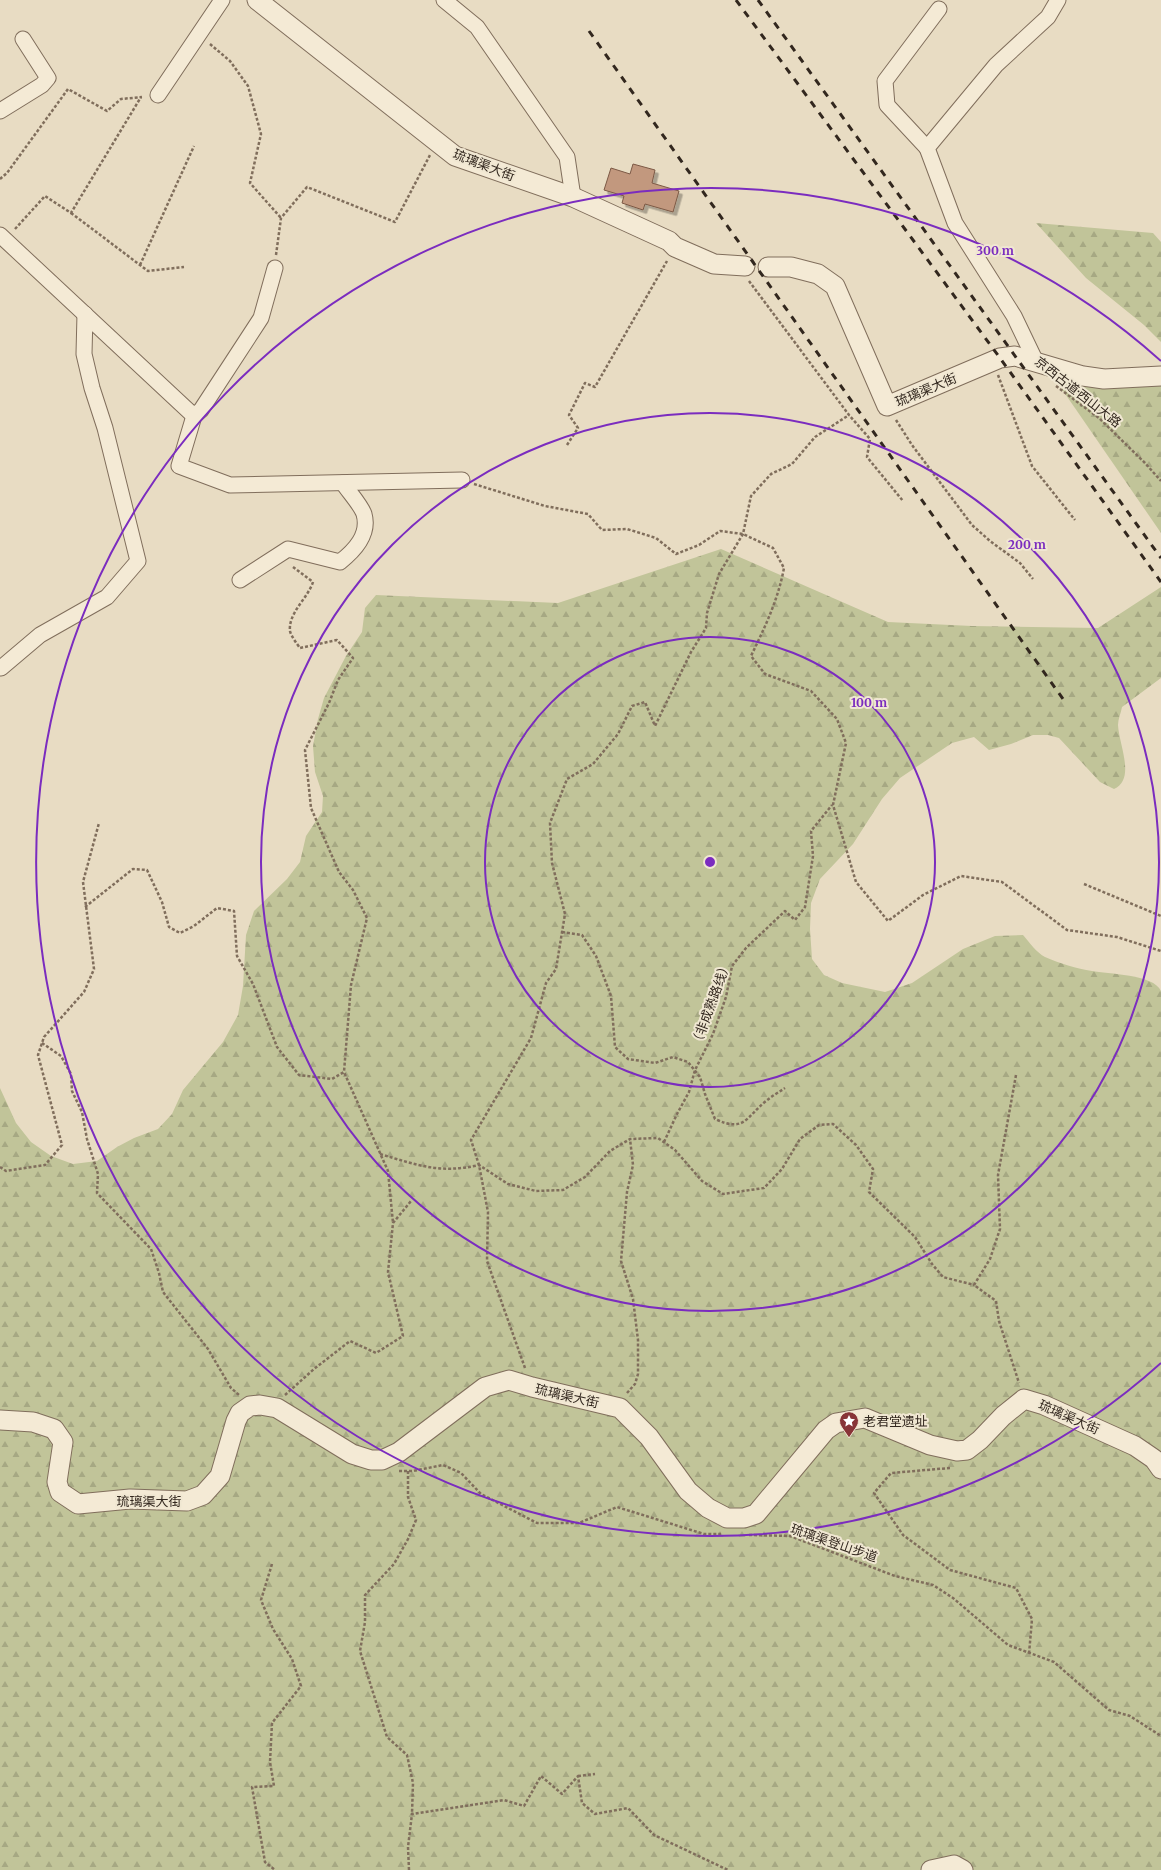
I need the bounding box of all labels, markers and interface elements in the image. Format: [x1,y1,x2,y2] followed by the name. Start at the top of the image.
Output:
[451,145,517,185] street label: 琉璃渠大街
[976,243,1014,258] text: 300 m
[1031,353,1125,431] street label: 京西古道·西山大路
[893,369,959,411] street label: 琉璃渠大街
[1008,537,1046,552] text: 200 m
[851,695,887,710] text: 100 m
[703,855,717,869] centre of rings
[687,958,735,1050] street label: （非成熟路线）
[533,1380,601,1412] street label: 琉璃渠大街
[1036,1396,1102,1438] street label: 琉璃渠大街
[838,1410,860,1438] place icon: 老君堂遗址
[863,1413,928,1430] place label: 老君堂遗址
[116,1493,182,1510] street label: 琉璃渠大街
[788,1520,880,1566] street label: 琉璃渠登山步道

